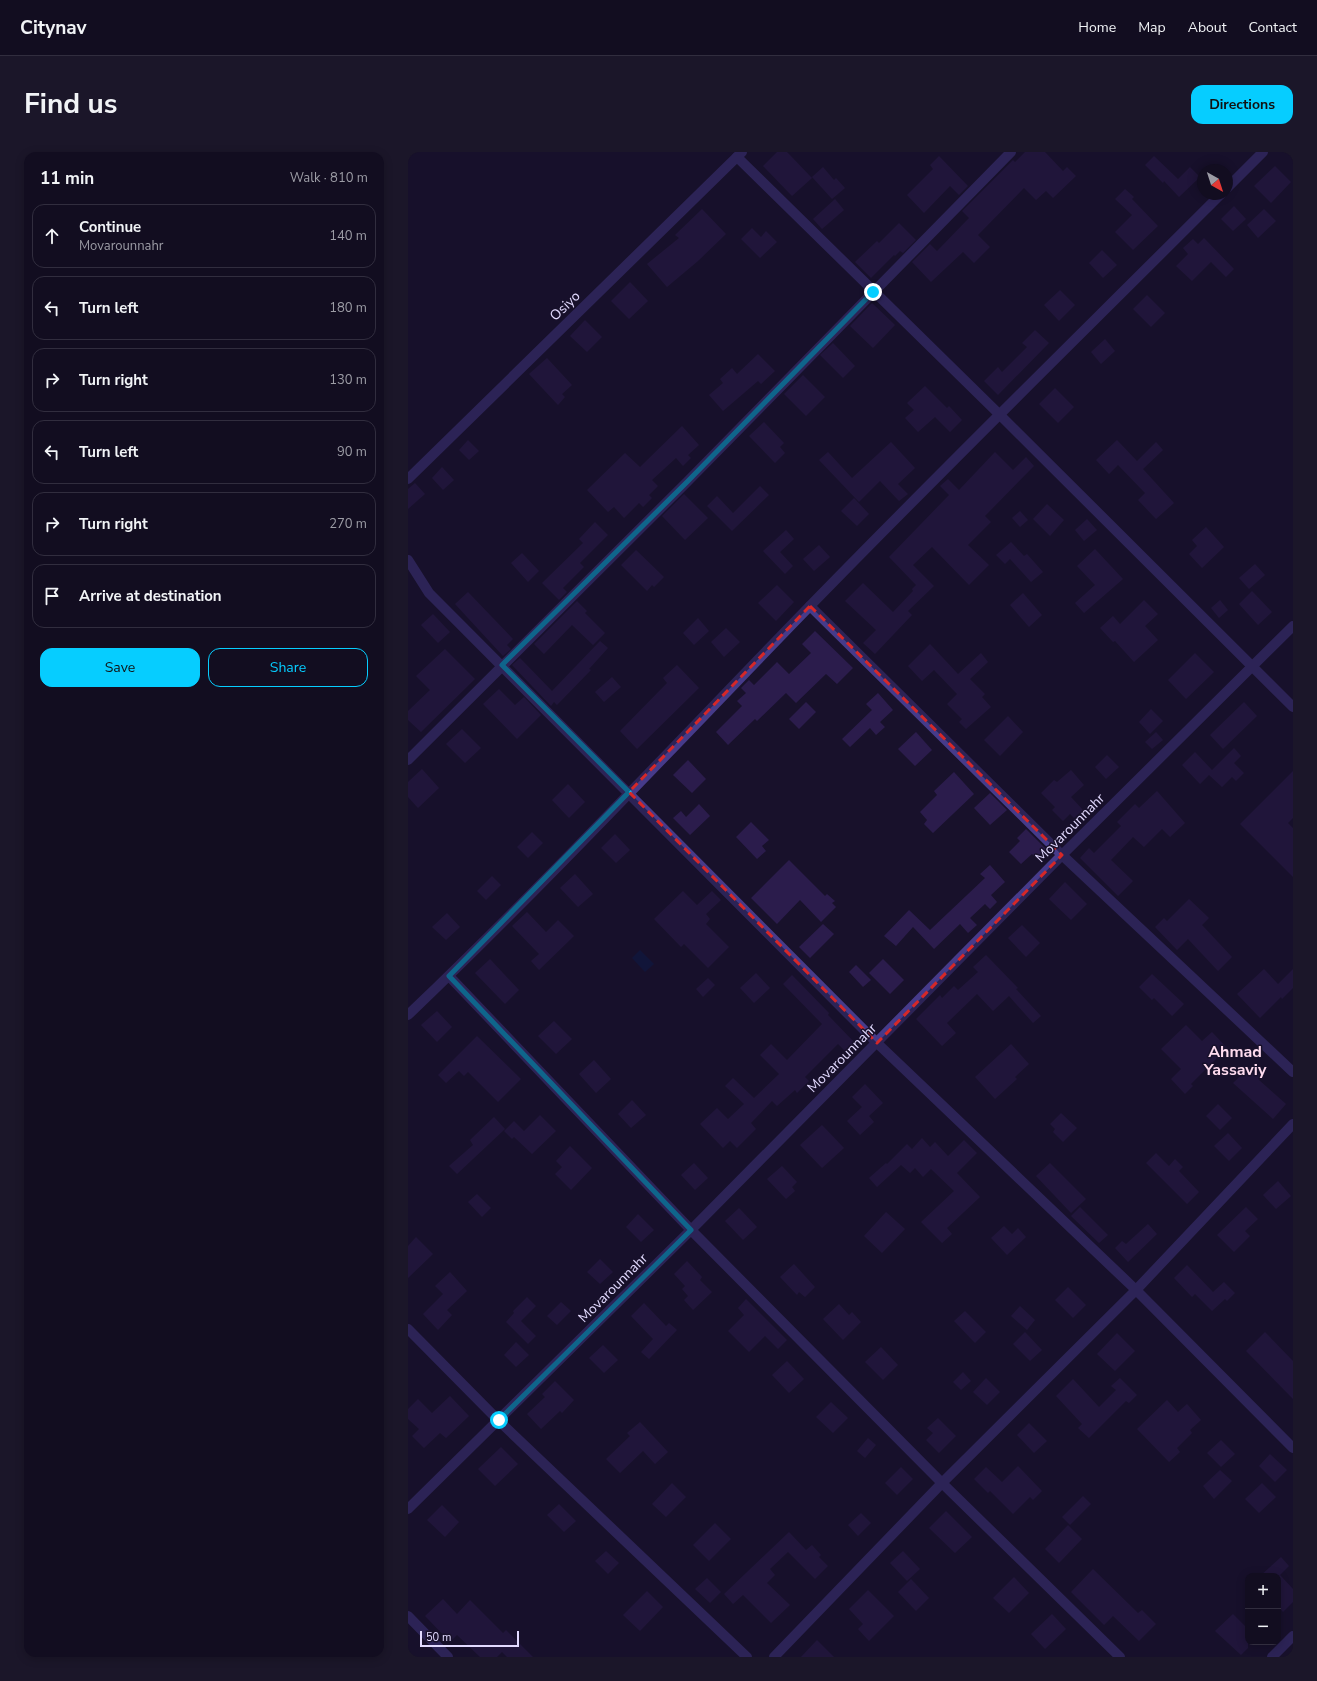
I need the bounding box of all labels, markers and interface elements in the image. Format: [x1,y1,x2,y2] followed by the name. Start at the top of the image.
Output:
[20,15,87,41] text: Citynav
[1078,18,1116,37] text: Home
[1138,18,1166,37] text: Map
[1188,18,1227,37] text: About
[1249,18,1297,37] text: Contact
[24,85,118,123] text: Find us
[1191,85,1293,124] button: Directions
[1197,164,1233,200] north arrow
[40,167,94,190] text: 11 min
[290,169,368,187] text: Walk · 810 m
[79,217,141,237] text: Continue
[41,225,63,247] icon: ahead
[329,227,367,245] text: 140 m
[79,237,164,255] text: Movarounnahr
[864,283,882,301] route end
[546,287,585,325] street label: Osiyo
[41,297,63,319] icon: left
[79,298,138,318] text: Turn left
[329,299,367,317] text: 180 m
[41,369,63,391] icon: right
[79,370,148,390] text: Turn right
[329,371,367,389] text: 130 m
[41,441,63,463] icon: left
[79,442,138,462] text: Turn left
[337,443,367,461] text: 90 m
[41,513,63,535] icon: right
[79,514,148,534] text: Turn right
[329,515,367,533] text: 270 m
[41,585,63,607] icon: arrive
[79,586,222,606] text: Arrive at destination
[40,648,200,687] button: Save
[208,648,368,687] button: Share
[1031,789,1109,867] street label: Movarounnahr
[803,1019,881,1097] street label: Movarounnahr
[1203,1041,1267,1081] district label: Ahmad Yassaviy
[574,1249,652,1327] street label: Movarounnahr
[490,1411,508,1429] route start
[1245,1573,1281,1645] map controls
[1245,1573,1281,1609] button: +
[1245,1609,1281,1645] button: −
[420,1629,519,1648] scale bar
[426,1630,451,1645] text: 50 m

